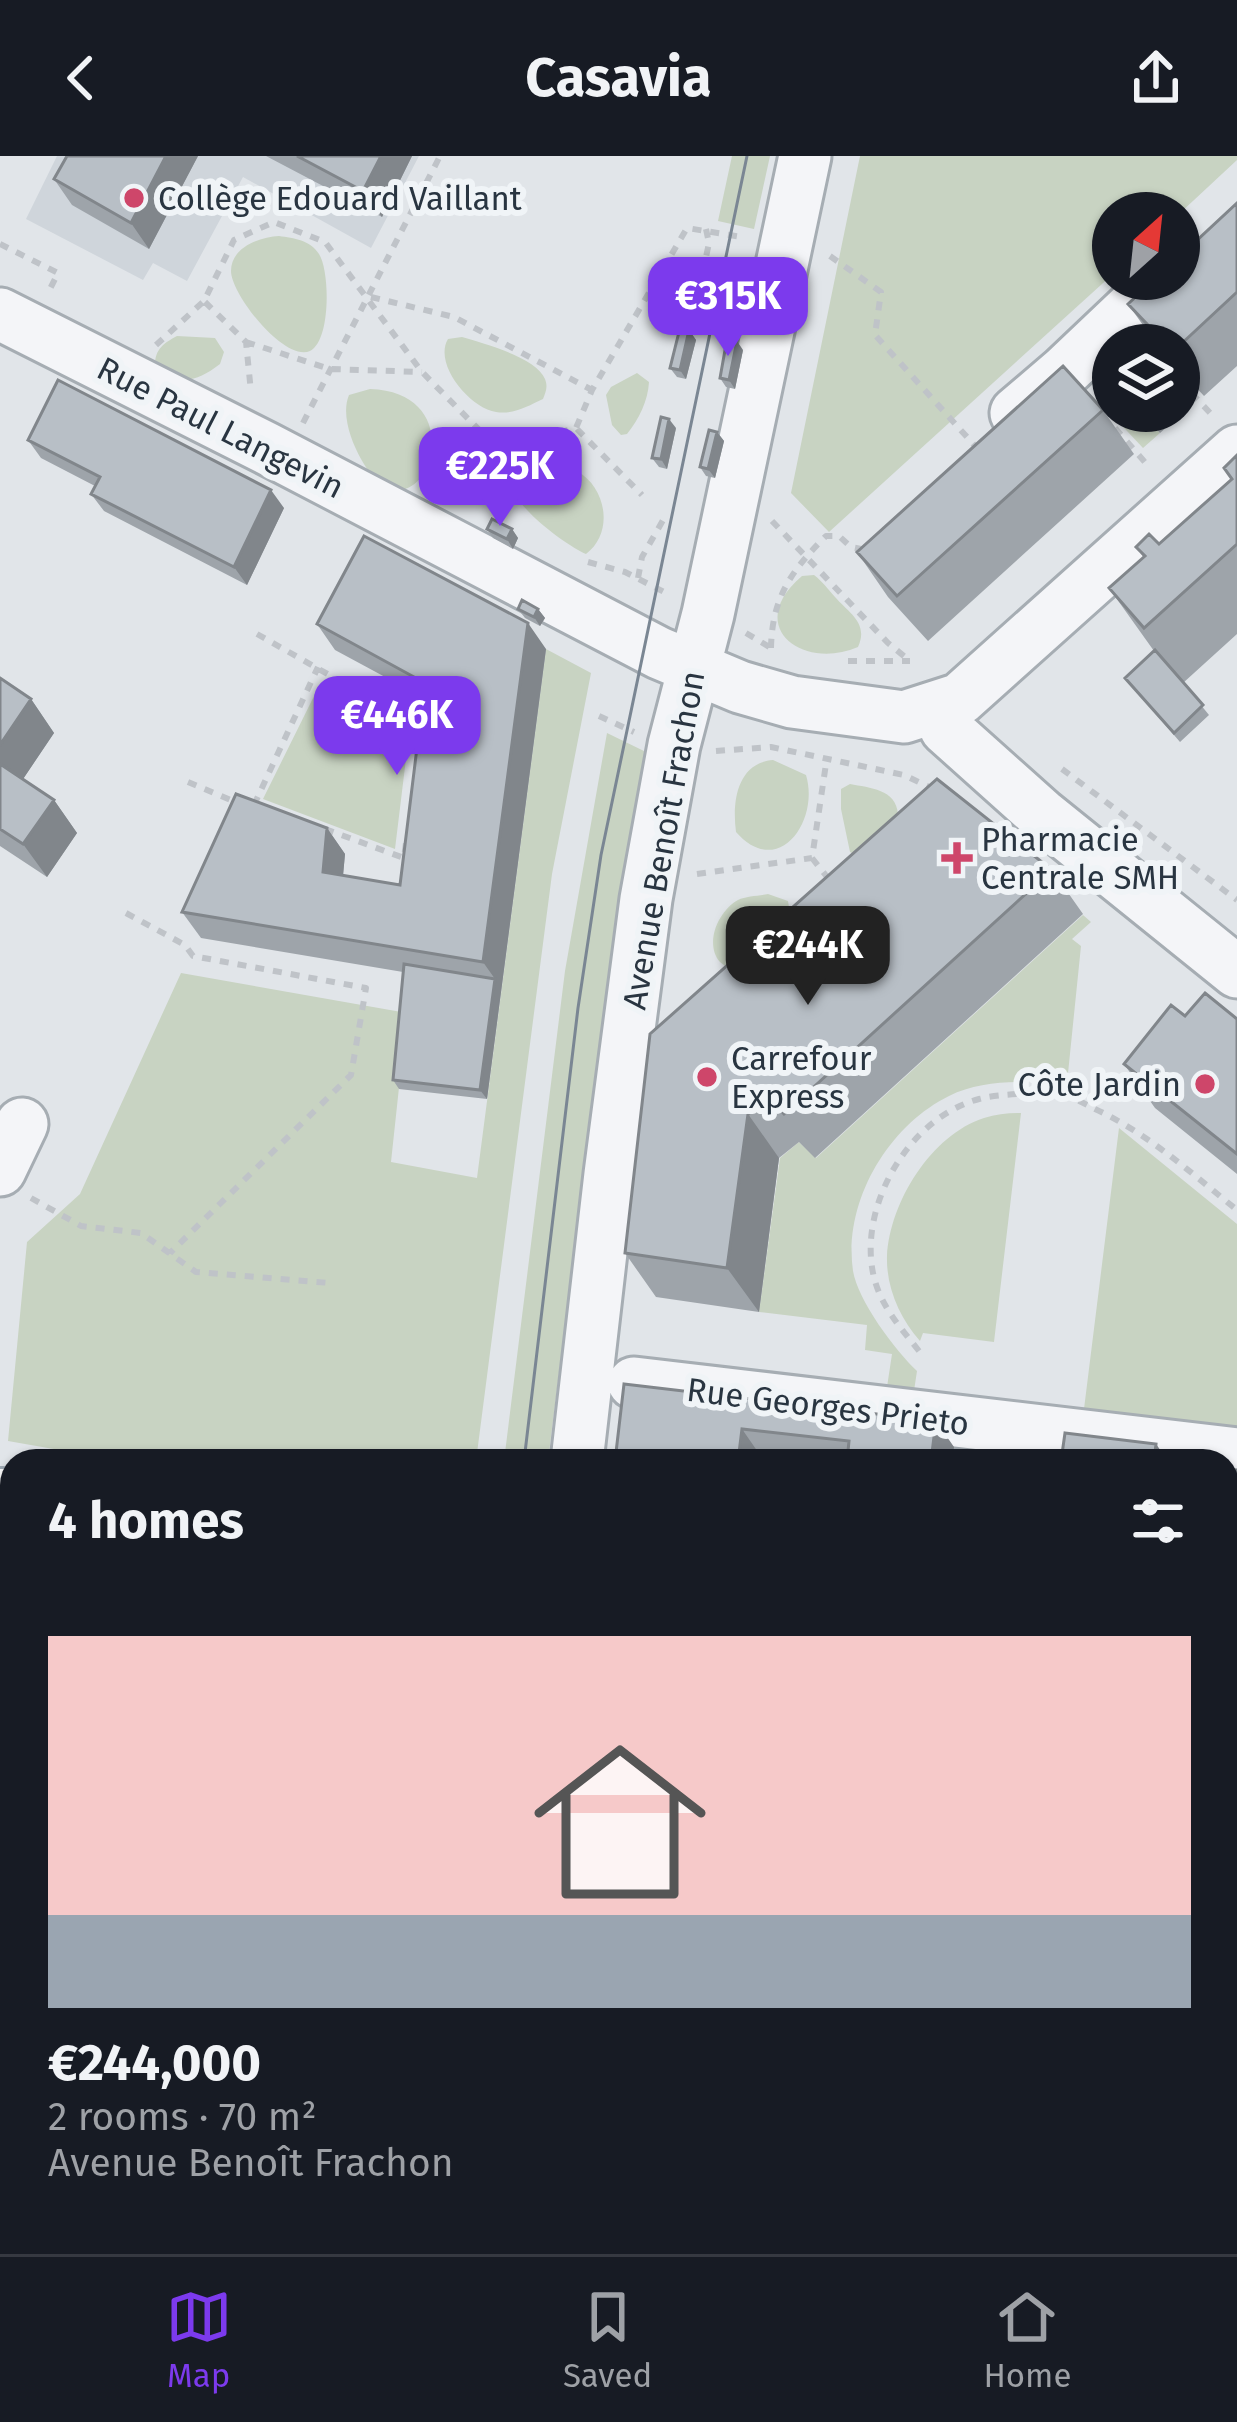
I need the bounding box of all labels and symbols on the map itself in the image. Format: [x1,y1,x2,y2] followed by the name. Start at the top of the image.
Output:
[158,179,522,219] place label: Collège Edouard Vaillant
[121,185,147,211] marker: Collège Edouard Vaillant
[1092,192,1200,300] north arrow
[644,257,812,359] pin: €315K
[90,348,351,507] street label: Rue Paul Langevin
[416,427,584,529] pin: €225K
[614,668,713,1013] street label: Avenue Benoît Frachon
[313,676,481,778] pin: €446K
[981,820,1179,898] place label: Pharmacie Centrale SMH
[944,845,970,871] marker: Pharmacie Centrale SMH
[724,906,892,1008] pin: €244K
[731,1039,872,1117] place label: Carrefour Express
[694,1064,720,1090] marker: Carrefour Express
[1018,1065,1181,1105] place label: Côte Jardin
[1192,1071,1218,1097] marker: Côte Jardin
[684,1370,971,1444] street label: Rue Georges Prieto

